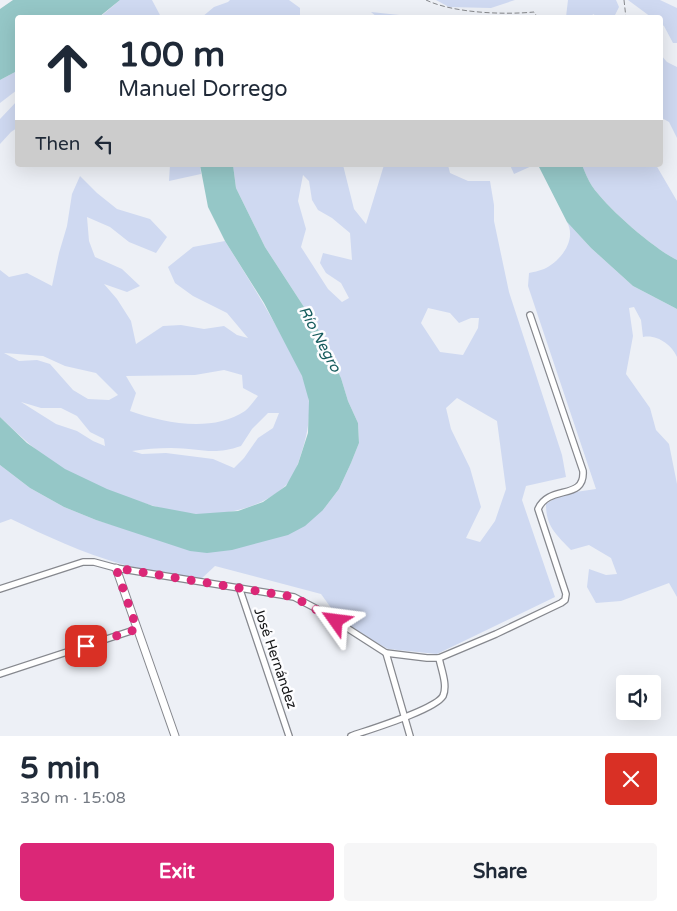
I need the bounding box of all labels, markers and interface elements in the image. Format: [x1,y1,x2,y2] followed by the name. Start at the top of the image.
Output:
[118,34,225,76] text: 100 m
[35,35,100,100] icon: ahead
[118,76,288,102] text: Manuel Dorrego
[90,130,118,158] icon: left
[35,133,80,155] text: Then
[295,303,345,376] water label: Río Negro
[309,594,361,646] position arrow
[250,605,301,711] street label: José Hernández
[65,625,107,667] pin
[72,632,100,660] icon: arrive
[616,675,661,720] map controls
[616,675,661,720] button: sound
[20,750,100,787] text: 5 min
[605,753,657,805] button: close
[20,788,126,808] text: 330 m · 15:08
[20,843,334,901] button: Exit
[344,843,657,901] button: Share

